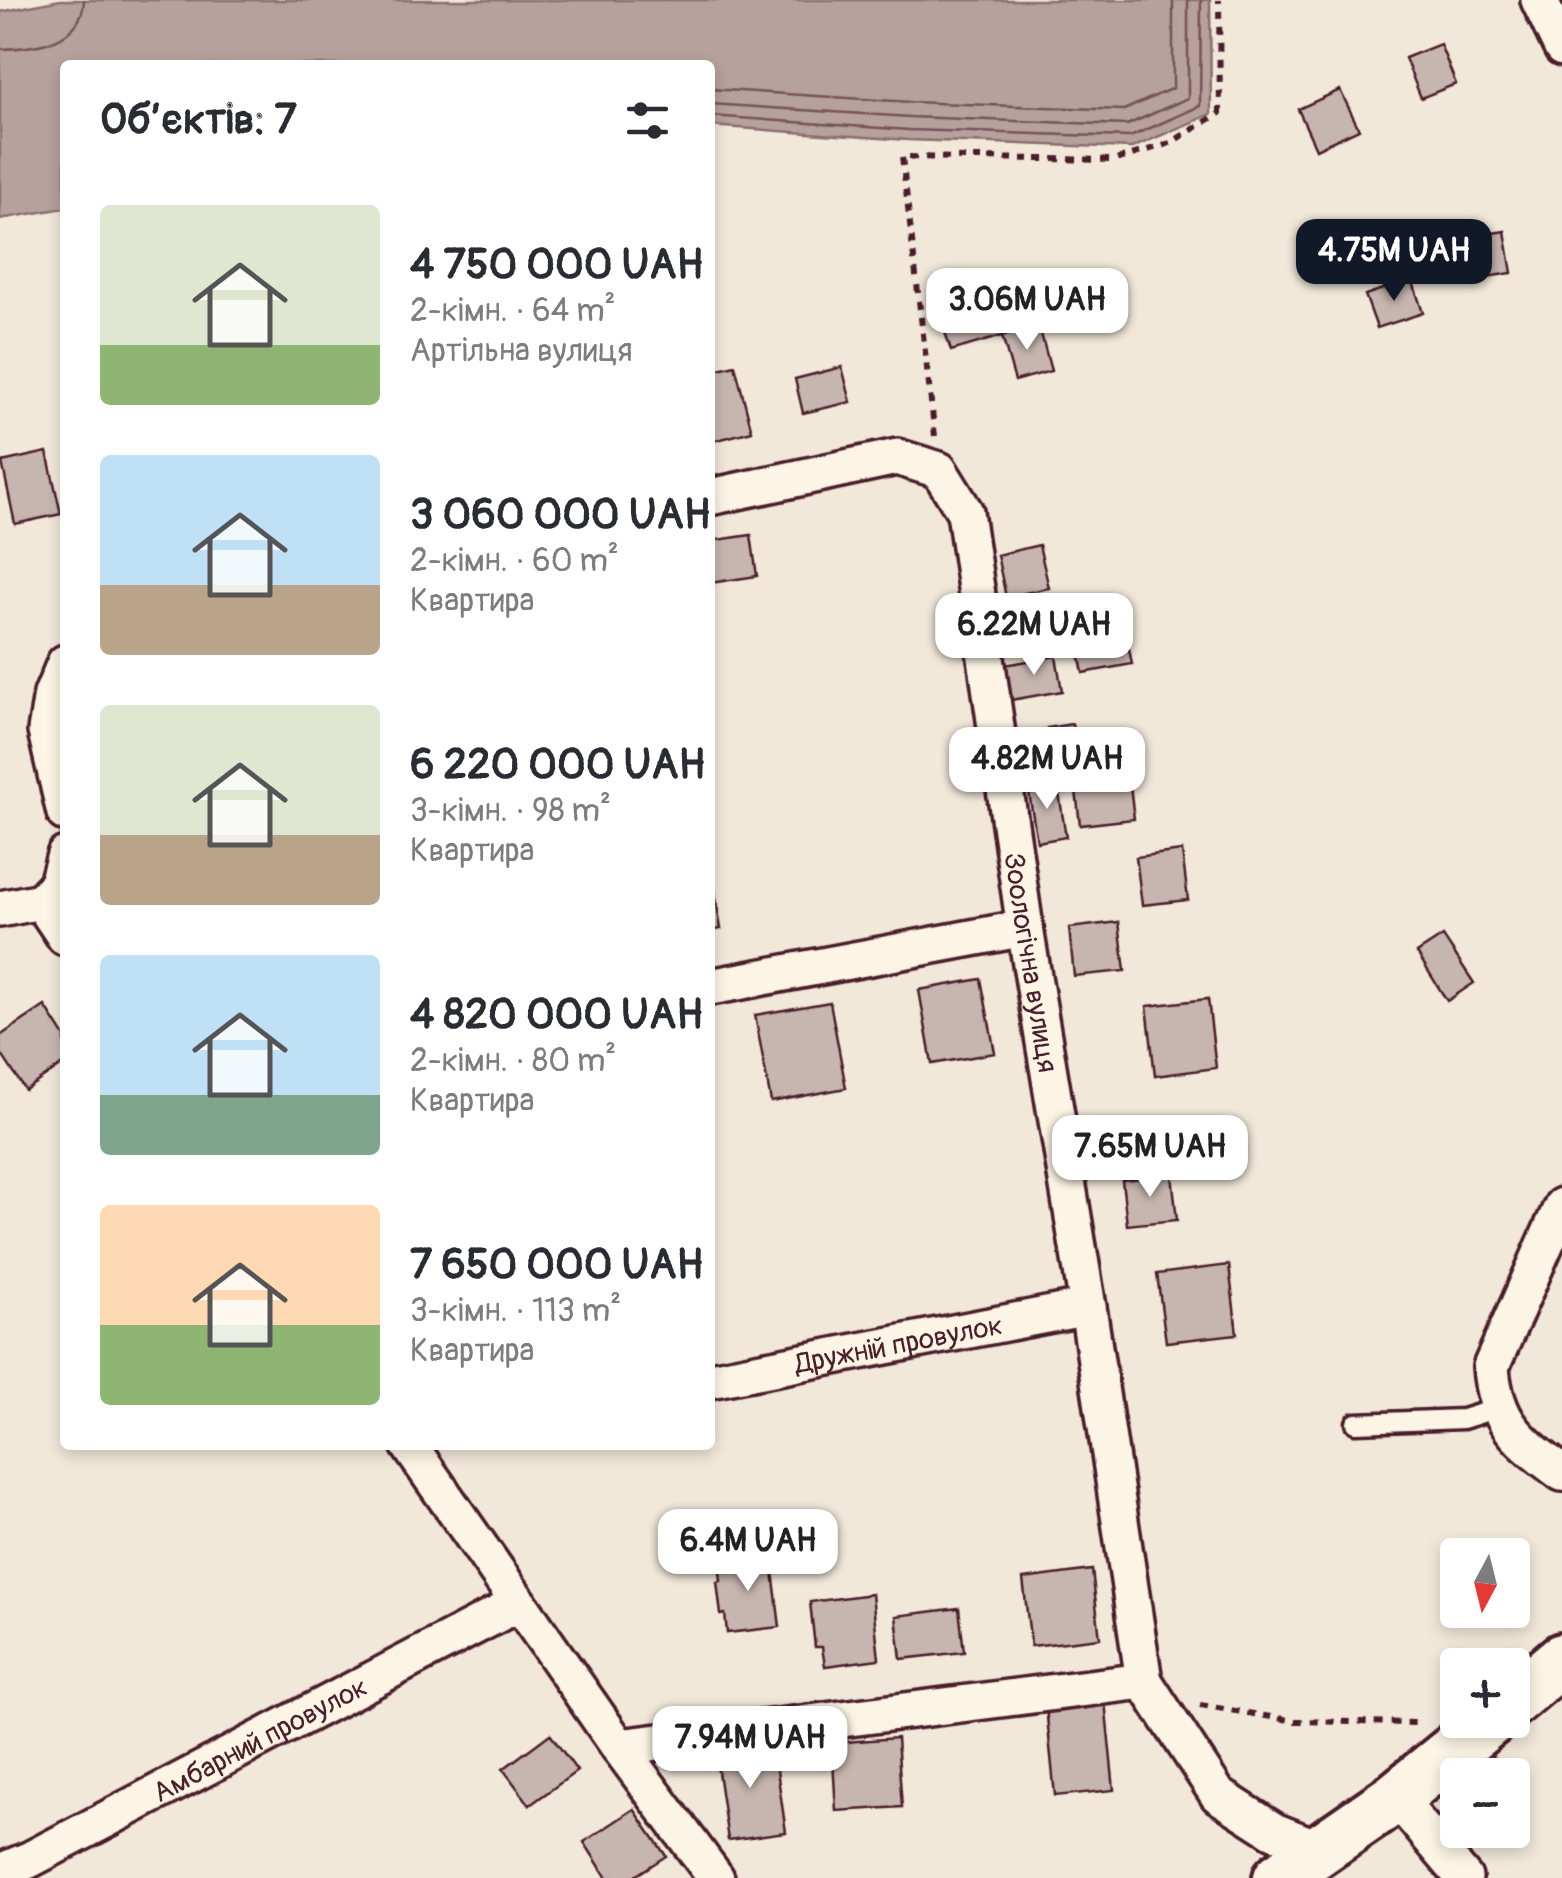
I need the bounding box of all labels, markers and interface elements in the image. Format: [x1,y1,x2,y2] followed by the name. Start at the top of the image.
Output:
[620,93,675,148] icon: filters
[100,94,297,146] text: Об’єктів: 7
[1280,219,1508,304] pin: 4.75M UAH
[1318,231,1470,271] text: 4.75M UAH
[410,239,703,291] text: 4 750 000 UAH
[180,245,300,365] icon: home
[913,268,1141,353] pin: 3.06M UAH
[948,280,1106,320] text: 3.06M UAH
[410,291,616,331] text: 2-кімн. · 64 m²
[410,331,633,371] text: Артільна вулиця
[410,489,710,541] text: 3 060 000 UAH
[180,495,300,615] icon: home
[410,541,619,581] text: 2-кімн. · 60 m²
[410,581,534,621] text: Квартира
[920,593,1148,678] pin: 6.22M UAH
[957,605,1111,645] text: 6.22M UAH
[933,727,1161,812] pin: 4.82M UAH
[410,739,705,791] text: 6 220 000 UAH
[971,739,1123,779] text: 4.82M UAH
[180,745,300,865] icon: home
[410,791,611,831] text: 3-кімн. · 98 m²
[410,831,534,871] text: Квартира
[995,851,1065,1075] street label: Зоологічна вулиця
[410,989,703,1041] text: 4 820 000 UAH
[180,995,300,1115] icon: home
[410,1041,616,1081] text: 2-кімн. · 80 m²
[410,1081,534,1121] text: Квартира
[1036,1115,1264,1200] pin: 7.65M UAH
[1074,1127,1226,1167] text: 7.65M UAH
[410,1239,703,1291] text: 7 650 000 UAH
[180,1245,300,1365] icon: home
[410,1291,621,1331] text: 3-кімн. · 113 m²
[791,1308,1006,1382] street label: Дружній провулок
[410,1331,534,1371] text: Квартира
[645,1509,851,1594] pin: 6.4M UAH
[680,1521,816,1561] text: 6.4M UAH
[1440,1538,1530,1628] north arrow
[1440,1538,1530,1848] map controls
[1440,1648,1530,1738] button: +
[147,1670,374,1811] street label: Амбарний провулок
[636,1706,864,1791] pin: 7.94M UAH
[674,1718,826,1758] text: 7.94M UAH
[1440,1758,1530,1848] button: −

